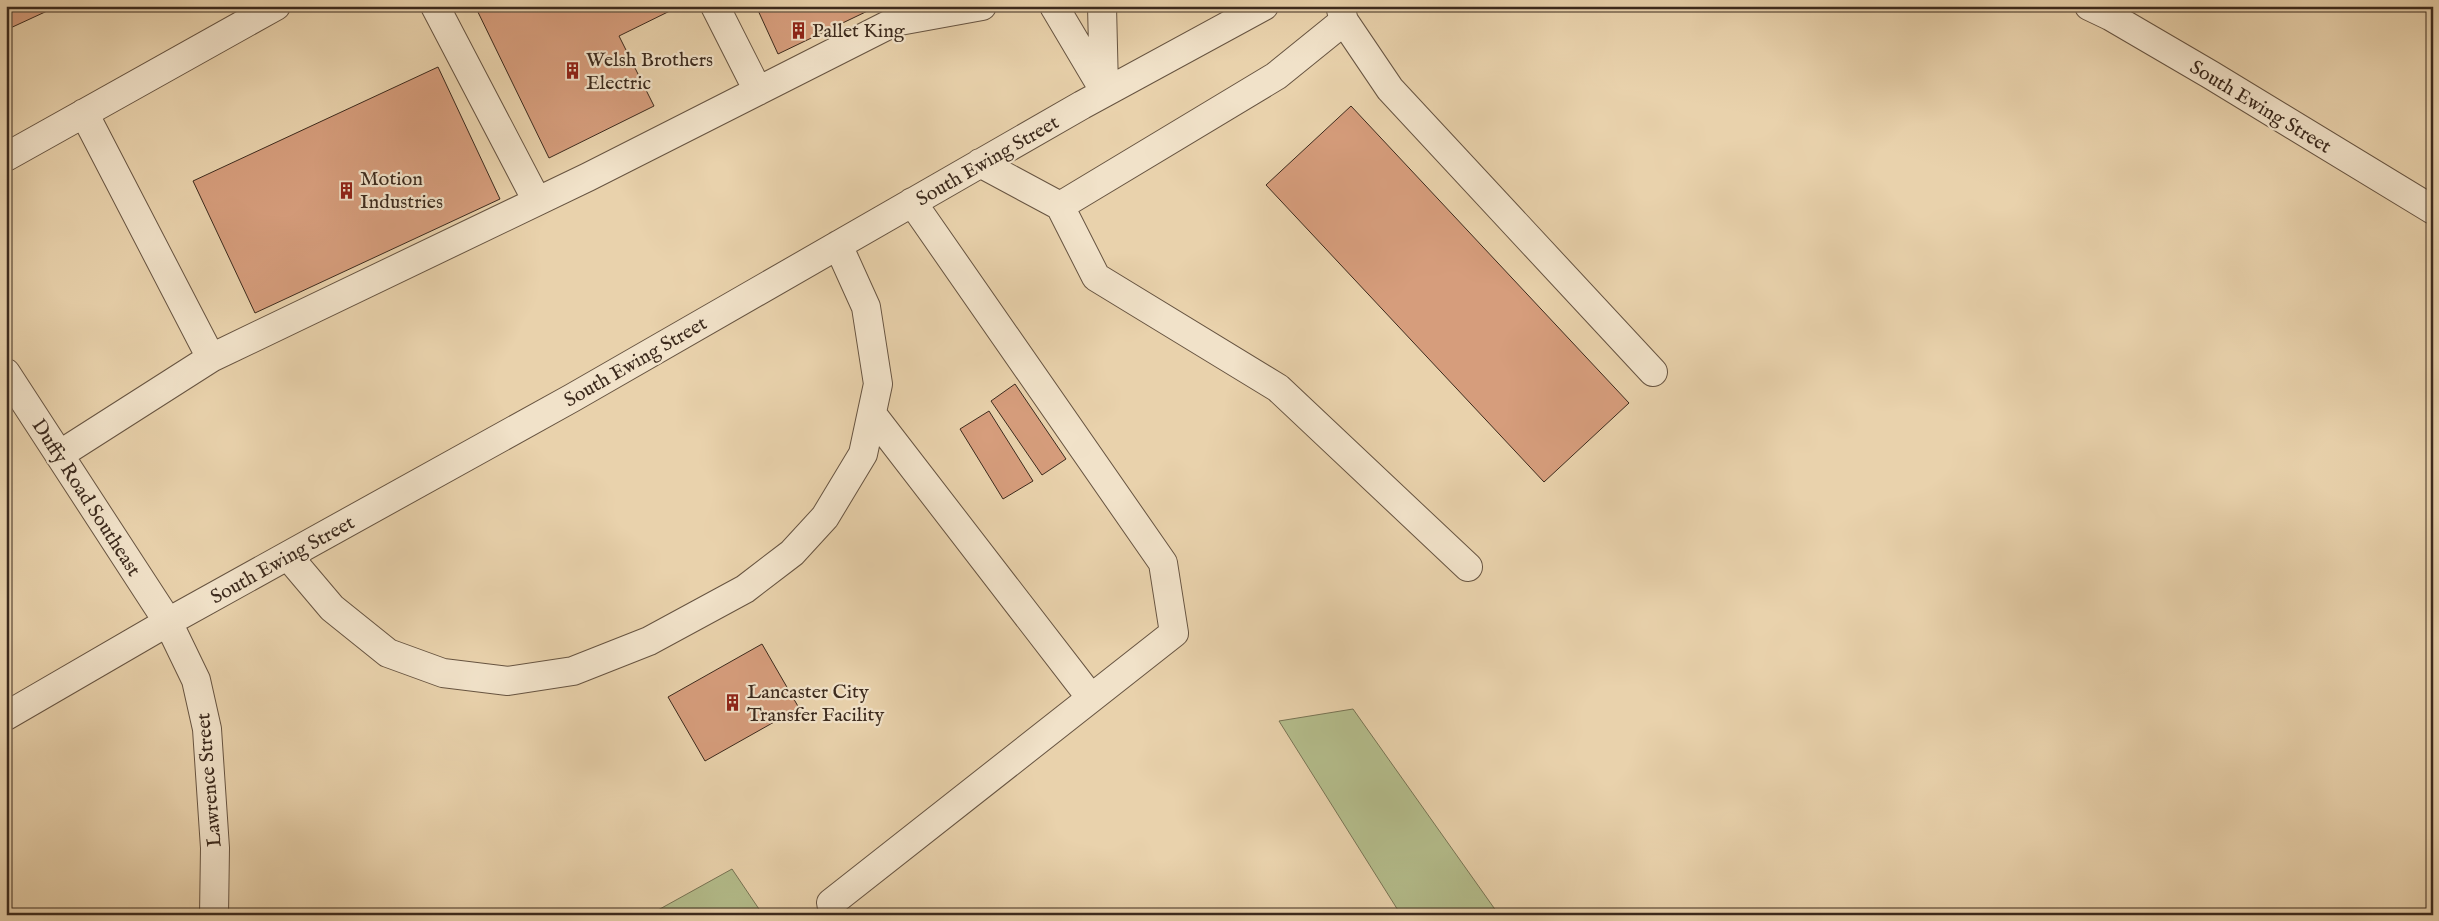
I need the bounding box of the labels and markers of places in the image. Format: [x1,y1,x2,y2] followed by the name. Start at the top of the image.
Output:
[812,19,906,44] place label: Pallet King
[788,20,808,40] building icon: Pallet King
[586,48,713,96] place label: Welsh Brothers Electric
[562,61,582,81] building icon: Welsh Brothers Electric
[360,167,443,215] place label: Motion Industries
[336,180,356,200] building icon: Motion Industries
[747,680,884,728] place label: Lancaster City Transfer Facility
[723,693,743,713] building icon: Lancaster City Transfer Facility

